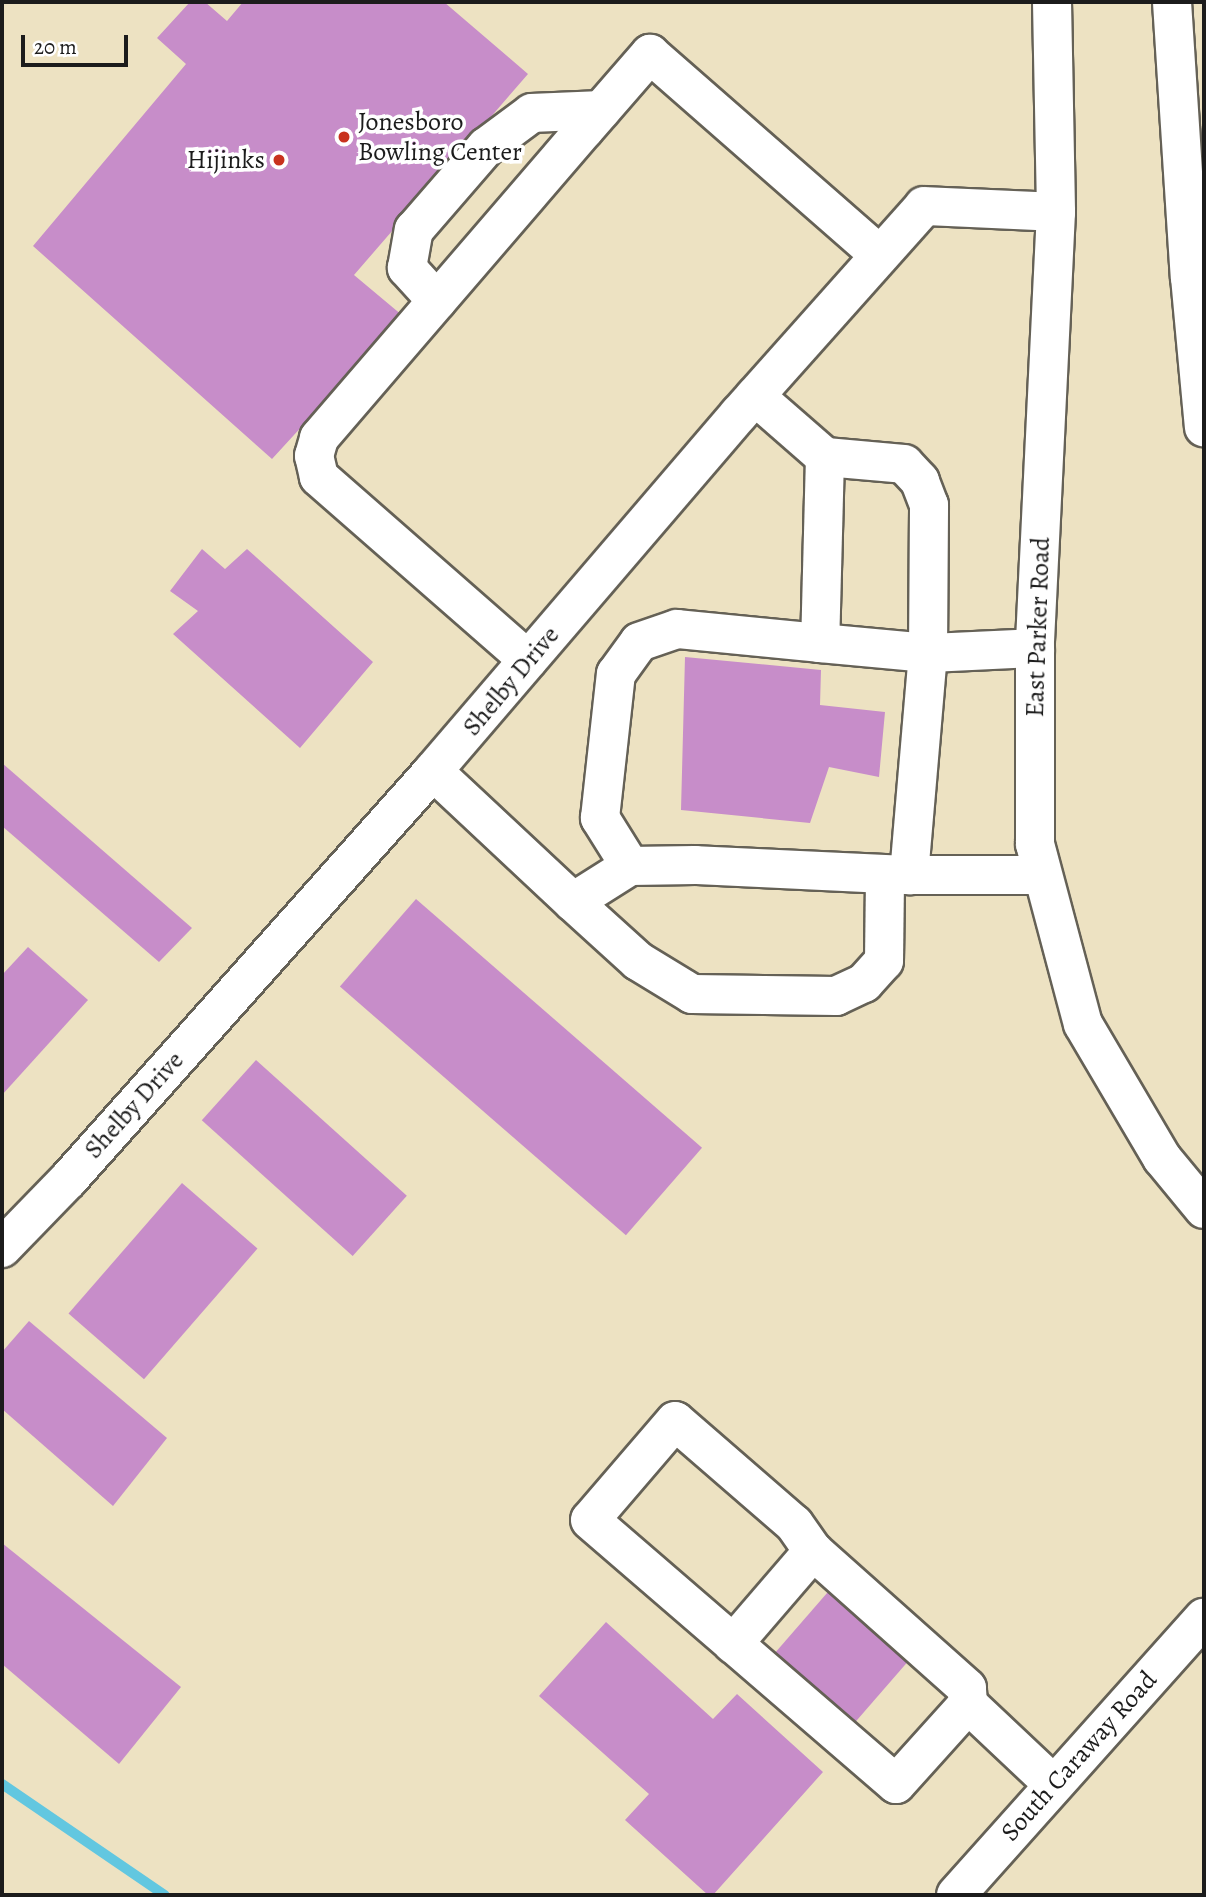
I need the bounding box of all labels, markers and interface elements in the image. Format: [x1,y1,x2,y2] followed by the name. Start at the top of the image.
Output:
[24,21,131,65] scale bar
[34,33,77,61] text: 20 m
[358,106,522,168] place label: Jonesboro Bowling Center
[336,129,352,145] marker: Jonesboro Bowling Center
[187,144,265,176] place label: Hijinks
[271,152,287,168] marker: Hijinks
[1019,536,1057,718] street label: East Parker Road
[456,620,566,742] street label: Shelby Drive
[78,1045,190,1165] street label: Shelby Drive
[994,1665,1164,1847] street label: South Caraway Road

